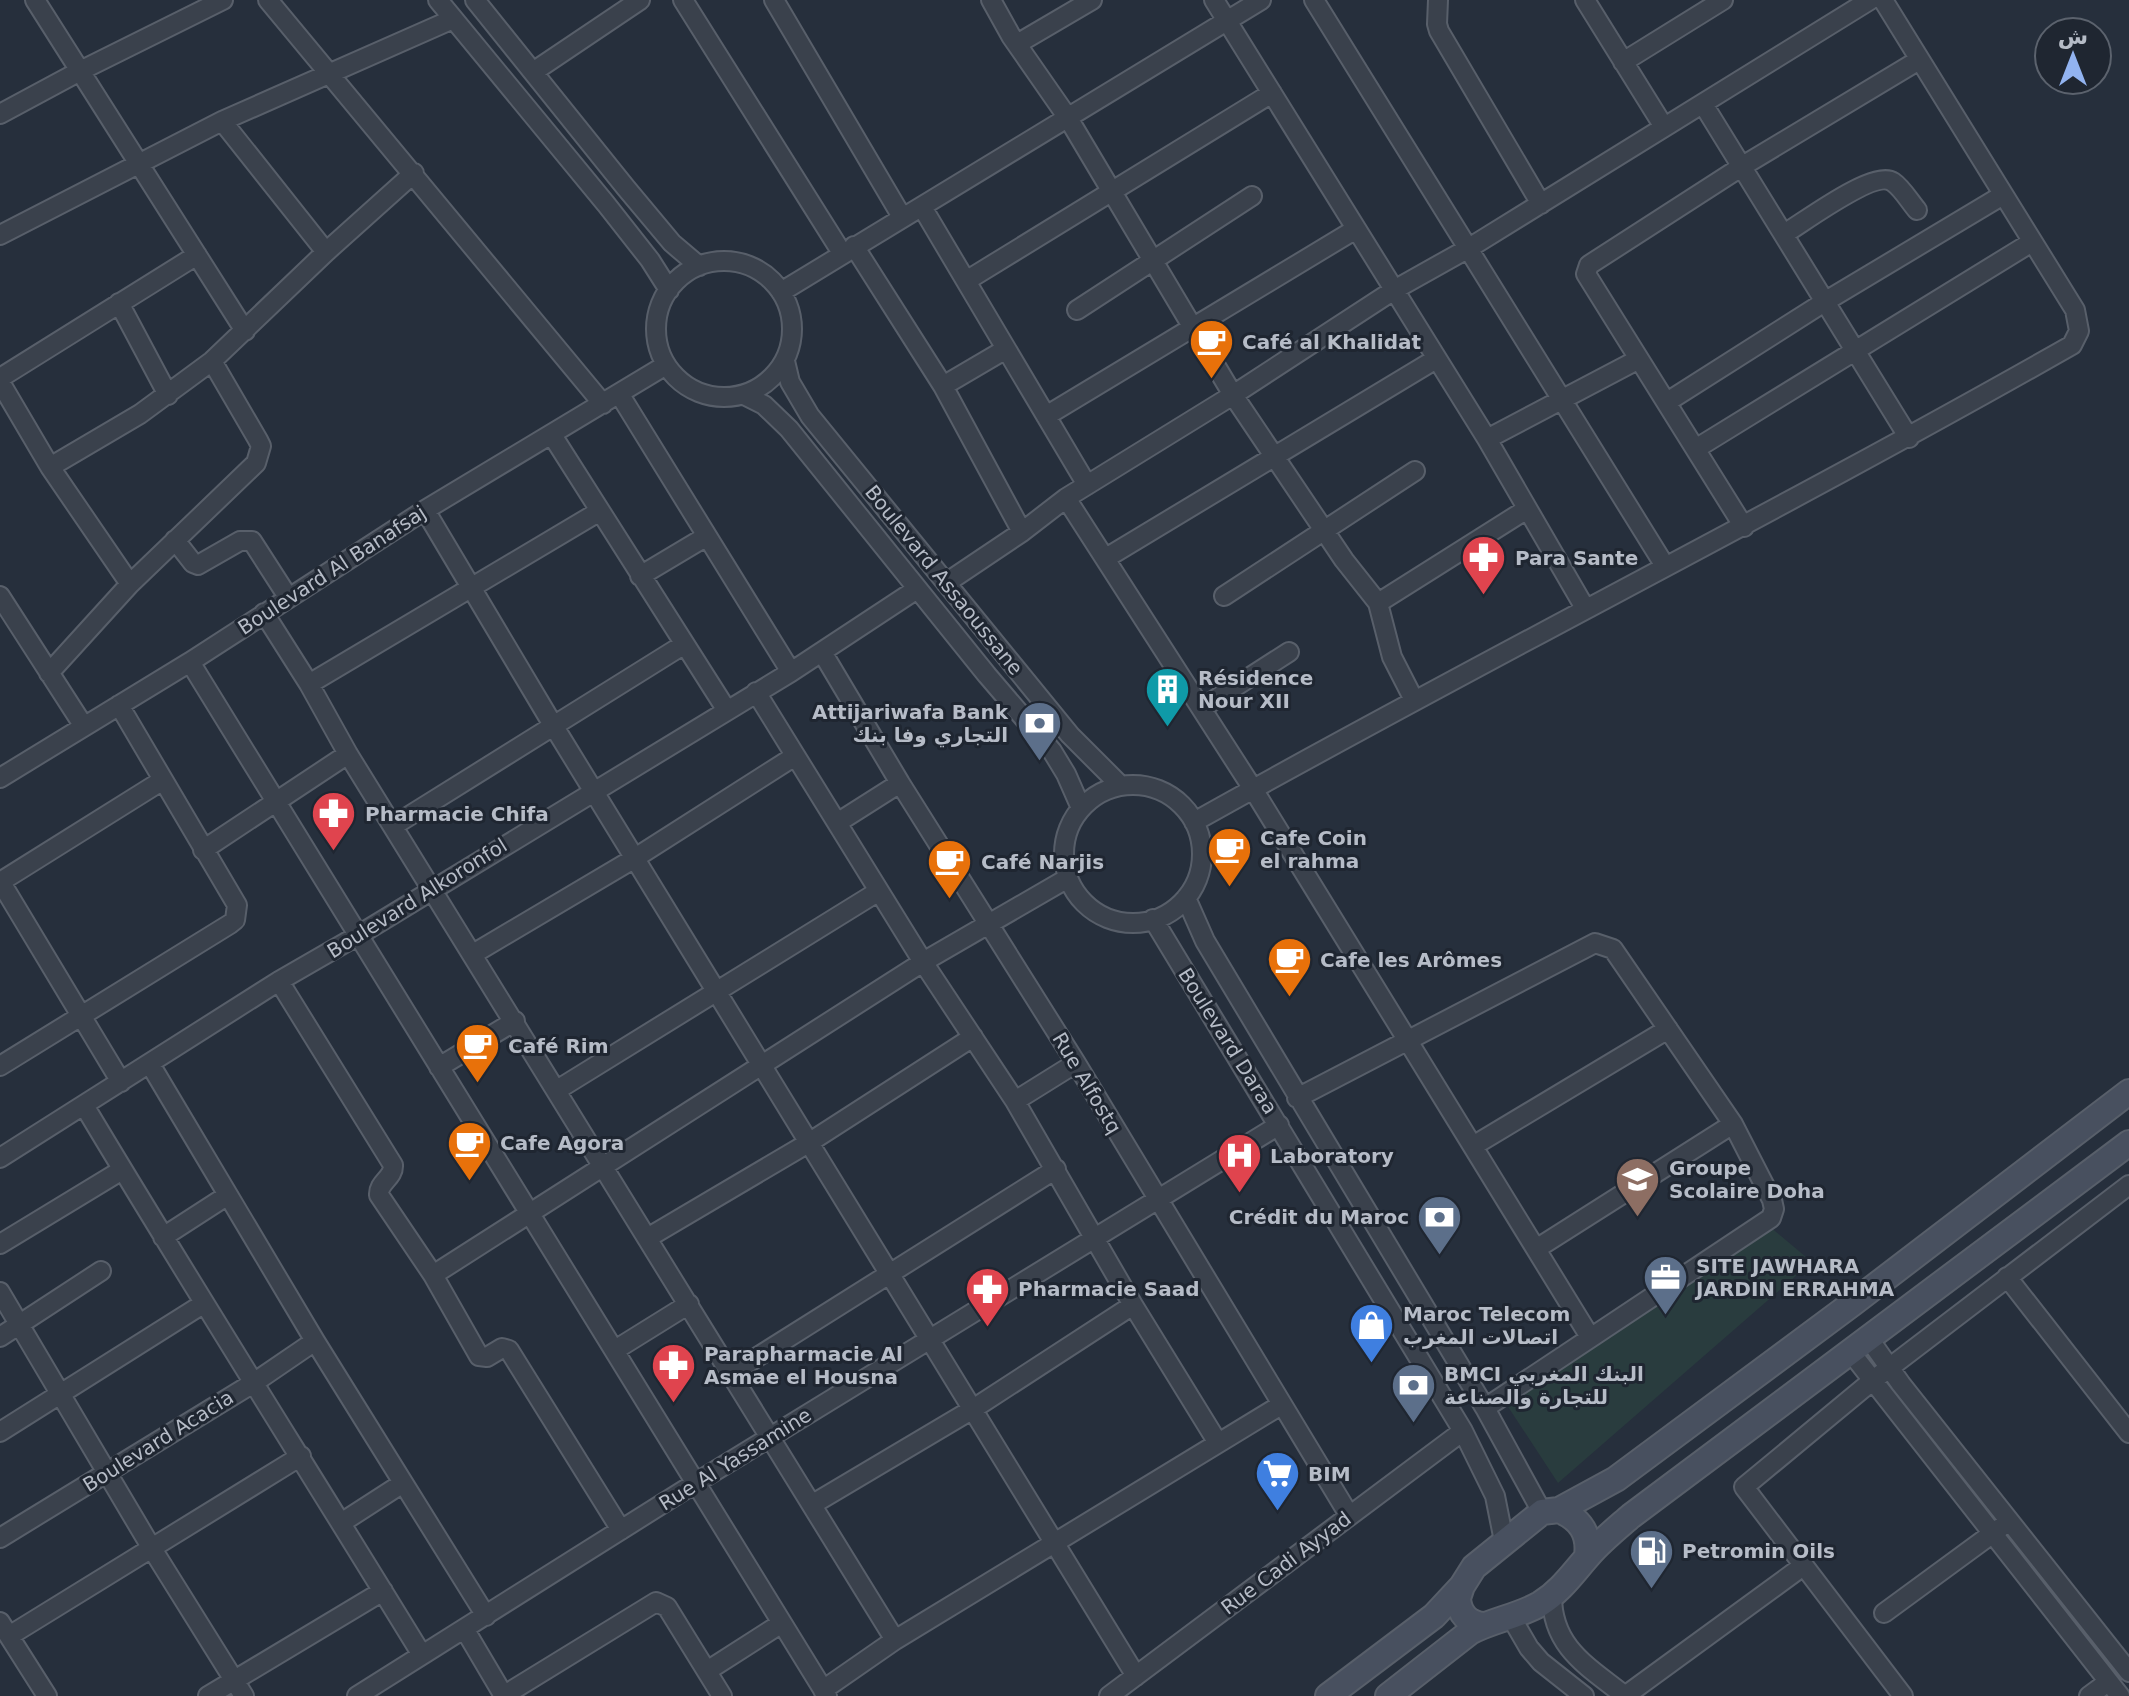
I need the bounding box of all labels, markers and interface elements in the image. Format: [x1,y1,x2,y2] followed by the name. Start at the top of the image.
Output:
[2033,16,2113,96] north arrow
[2058,24,2088,49] text: ش
[1187,318,1235,381] cafe icon: Café al Khalidat
[1242,330,1421,354] place label: Café al Khalidat
[860,480,1028,680] street label: Boulevard Assaoussane
[234,500,430,640] street label: Boulevard Al Banafsaj
[1460,534,1508,597] pharmacy icon: Para Sante
[1515,546,1638,570] place label: Para Sante
[1143,666,1191,729] building icon: Résidence Nour XII
[1198,666,1313,713] place label: Résidence Nour XII
[812,700,1009,748] place label: Attijariwafa Bank التجاري وفا بنك
[1015,700,1063,763] bank icon: Attijariwafa Bank التجاري وفا بنك
[310,790,358,853] pharmacy icon: Pharmacie Chifa
[365,802,549,826] place label: Pharmacie Chifa
[1205,825,1253,888] cafe icon: Cafe Coin el rahma
[1260,826,1367,873] place label: Cafe Coin el rahma
[323,833,511,963] street label: Boulevard Alkoronfol
[926,838,974,901] cafe icon: Café Narjis
[981,850,1104,874] place label: Café Narjis
[1265,936,1313,999] cafe icon: Cafe les Arômes
[1320,948,1502,972] place label: Cafe les Arômes
[1173,963,1283,1119] street label: Boulevard Daraa
[453,1022,501,1085] cafe icon: Café Rim
[1047,1028,1127,1138] street label: Rue Alfostq
[508,1034,609,1058] place label: Café Rim
[445,1119,493,1182] cafe icon: Cafe Agora
[500,1131,624,1155] place label: Cafe Agora
[1215,1132,1263,1195] hospital icon: Laboratory
[1270,1144,1394,1168] place label: Laboratory
[1614,1155,1662,1218] school or university icon: Groupe Scolaire Doha
[1669,1156,1825,1203] place label: Groupe Scolaire Doha
[1416,1193,1464,1256] bank icon: Crédit du Maroc
[1229,1205,1409,1229] place label: Crédit du Maroc
[1641,1254,1689,1317] office icon: SITE JAWHARA JARDIN ERRAHMA
[1694,1254,1895,1301] place label: SITE JAWHARA JARDIN ERRAHMA
[963,1265,1011,1328] pharmacy icon: Pharmacie Saad
[1018,1277,1200,1301] place label: Pharmacie Saad
[1348,1301,1396,1364] shop icon: Maroc Telecom اتصالات المغرب
[1403,1302,1570,1349] place label: Maroc Telecom اتصالات المغرب
[649,1341,697,1404] pharmacy icon: Parapharmacie Al Asmae el Housna
[704,1342,903,1389] place label: Parapharmacie Al Asmae el Housna
[1389,1361,1437,1424] bank icon: BMCI البنك المغربي للتجارة والصناعة
[1444,1362,1644,1409] place label: BMCI البنك المغربي للتجارة والصناعة
[78,1385,238,1497] street label: Boulevard Acacia
[655,1403,815,1515] street label: Rue Al Yassamine
[1253,1450,1301,1513] supermarket icon: BIM
[1308,1462,1351,1486] place label: BIM
[1216,1506,1356,1620] street label: Rue Cadi Ayyad
[1627,1527,1675,1590] fuel station icon: Petromin Oils
[1682,1539,1835,1563] place label: Petromin Oils

